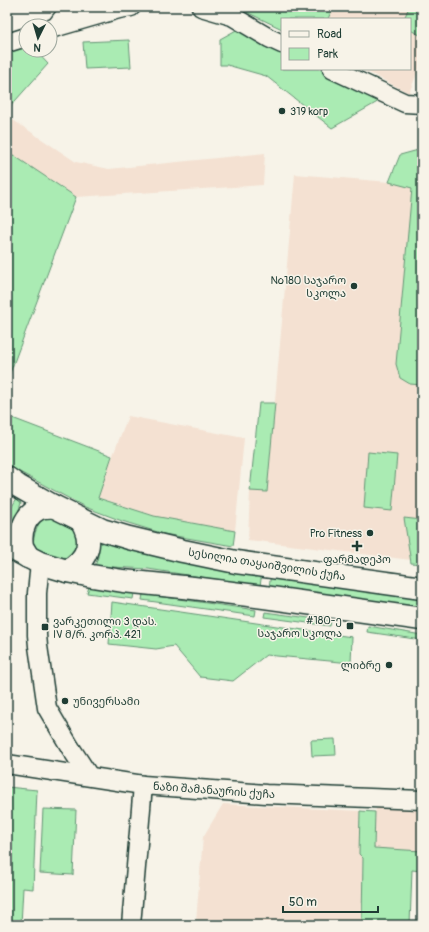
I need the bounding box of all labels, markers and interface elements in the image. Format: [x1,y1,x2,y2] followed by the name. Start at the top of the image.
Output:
[18,18,58,58] north arrow
[281,18,411,70] legend
[317,27,342,42] text: Road
[32,41,41,54] text: N
[317,47,338,62] text: Park
[290,105,328,118] place label: 319 korp
[277,106,287,116] marker: 319 korp
[271,274,346,300] place label: №180 საჯარო სკოლა
[349,281,359,291] marker: №180 საჯარო სკოლა
[310,527,362,540] place label: Pro Fitness
[365,528,375,538] marker: Pro Fitness
[352,541,362,551] marker: ფარმადეპო
[187,546,347,583] street label: სესილია თაყაიშვილის ქუჩა
[323,553,391,566] place label: ფარმადეპო
[258,614,342,640] place label: #180-ე საჯარო სკოლა
[53,615,157,641] place label: ვარკეთილი 3 დას. IV მ/რ. კორპ. 421
[345,621,355,631] marker: #180-ე საჯარო სკოლა
[40,622,50,632] marker: ვარკეთილი 3 დას. IV მ/რ. კორპ. 421
[341,659,381,672] place label: ლიბრე
[384,660,394,670] marker: ლიბრე
[73,695,140,708] place label: უნივერსამი
[60,696,70,706] marker: უნივერსამი
[152,780,275,801] street label: ნაზი შამანაურის ქუჩა
[283,888,378,914] scale bar
[289,895,317,910] text: 50 m

